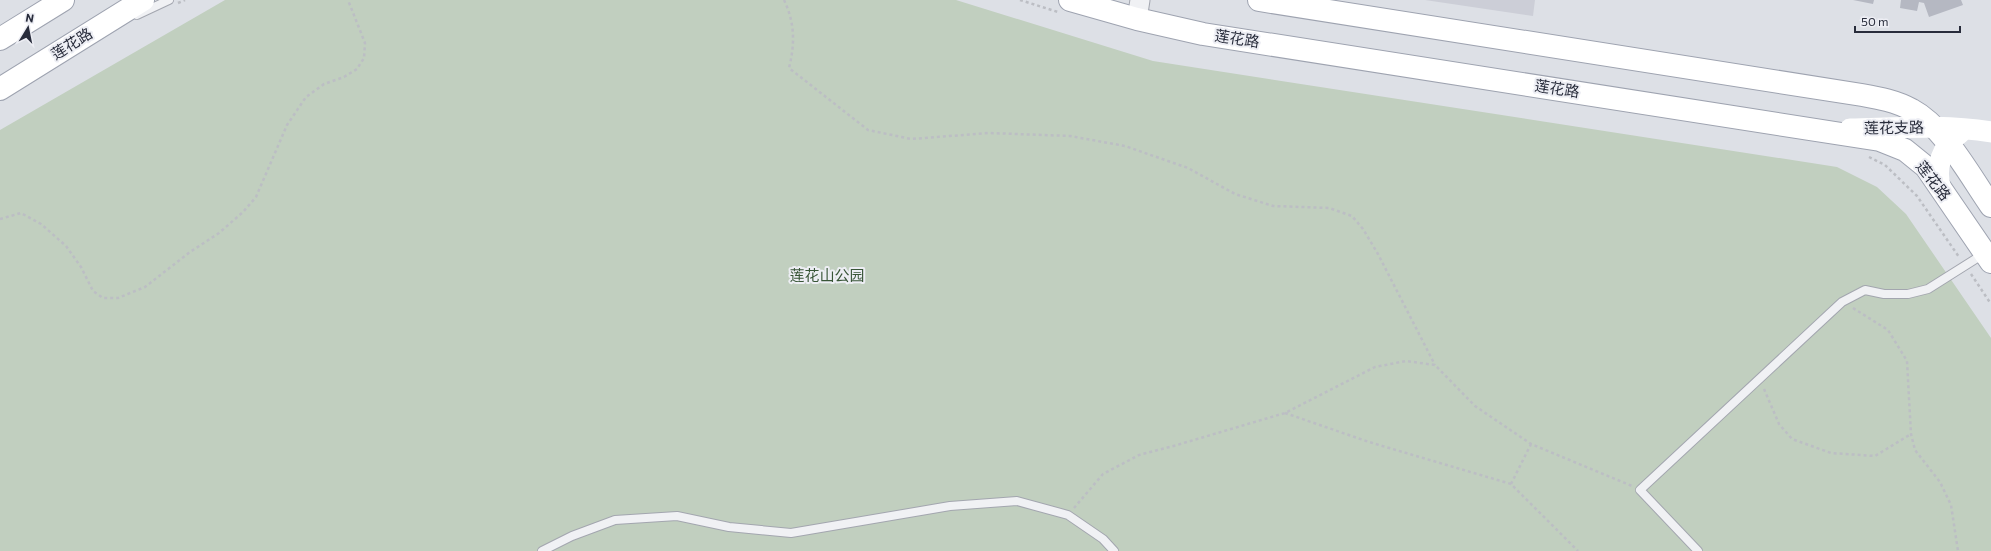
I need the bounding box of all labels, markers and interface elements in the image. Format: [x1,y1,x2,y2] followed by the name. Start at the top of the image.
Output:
[8,8,48,48] north arrow
[1855,8,1960,34] scale bar
[25,11,35,25] text: N
[1861,14,1889,28] text: 50 m
[48,24,95,63] street label: 莲花路
[1214,26,1261,50] street label: 莲花路
[1534,76,1581,100] street label: 莲花路
[1864,117,1924,137] street label: 莲花支路
[1913,157,1955,204] street label: 莲花路
[789,266,865,284] park label: 莲花山公园

